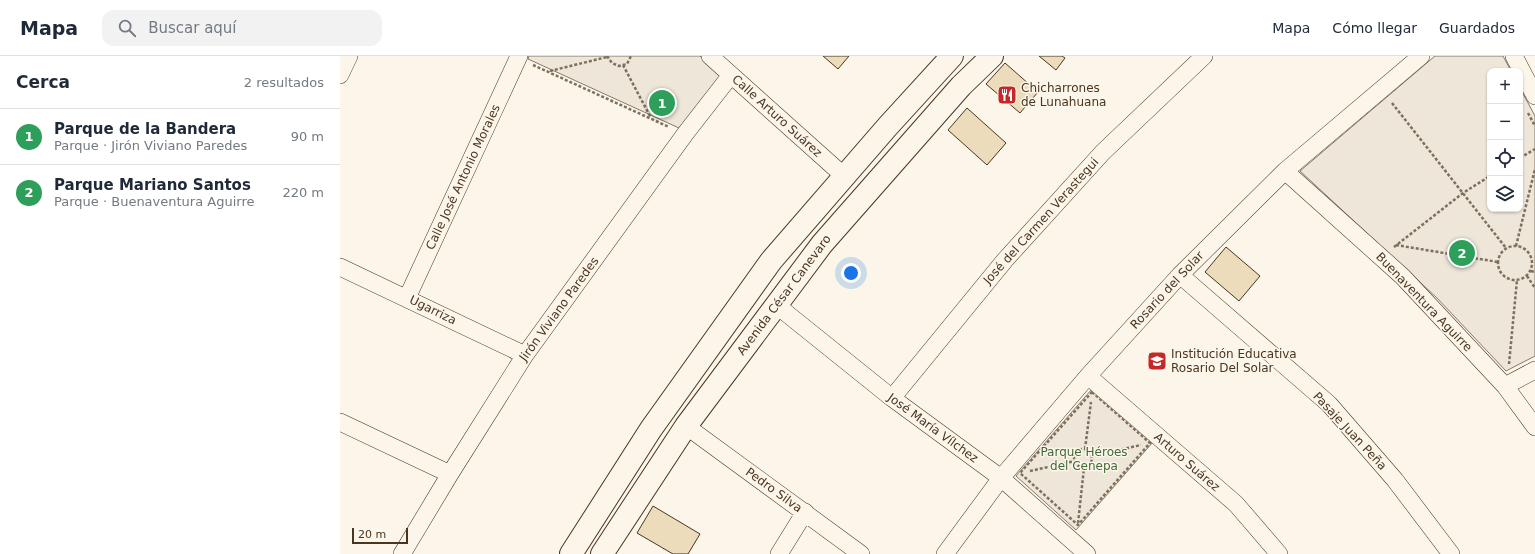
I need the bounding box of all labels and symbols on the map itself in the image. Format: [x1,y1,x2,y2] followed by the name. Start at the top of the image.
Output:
[729,72,825,160] street label: Calle Arturo Suárez
[1021,81,1106,109] place label: Chicharrones de Lunahuana
[996,84,1018,106] restaurant icon: Chicharrones de Lunahuana
[649,88,675,118] pin: 1
[423,102,503,252] street label: Calle José Antonio Morales
[980,155,1101,288] street label: José del Carmen Verastegui
[734,232,834,358] street label: Avenida César Canevaro
[1449,238,1475,268] pin: 2
[1127,248,1207,332] street label: Rosario del Solar
[1373,250,1475,354] street label: Buenaventura Aguirre
[516,254,602,365] street label: Jirón Viviano Paredes
[841,263,861,283] your location
[407,293,459,327] street label: Ugarriza
[1171,347,1297,375] place label: Institución Educativa Rosario Del Solar
[1146,350,1168,372] school or university icon: Institución Educativa Rosario Del Solar
[1310,389,1390,473] street label: Pasaje Juan Peña
[884,390,981,465] street label: José María Vílchez
[1151,430,1223,494] street label: Arturo Suárez
[1040,445,1128,473] park label: Parque Héroes del Cenepa
[743,465,805,515] street label: Pedro Silva
[352,526,408,545] scale bar

